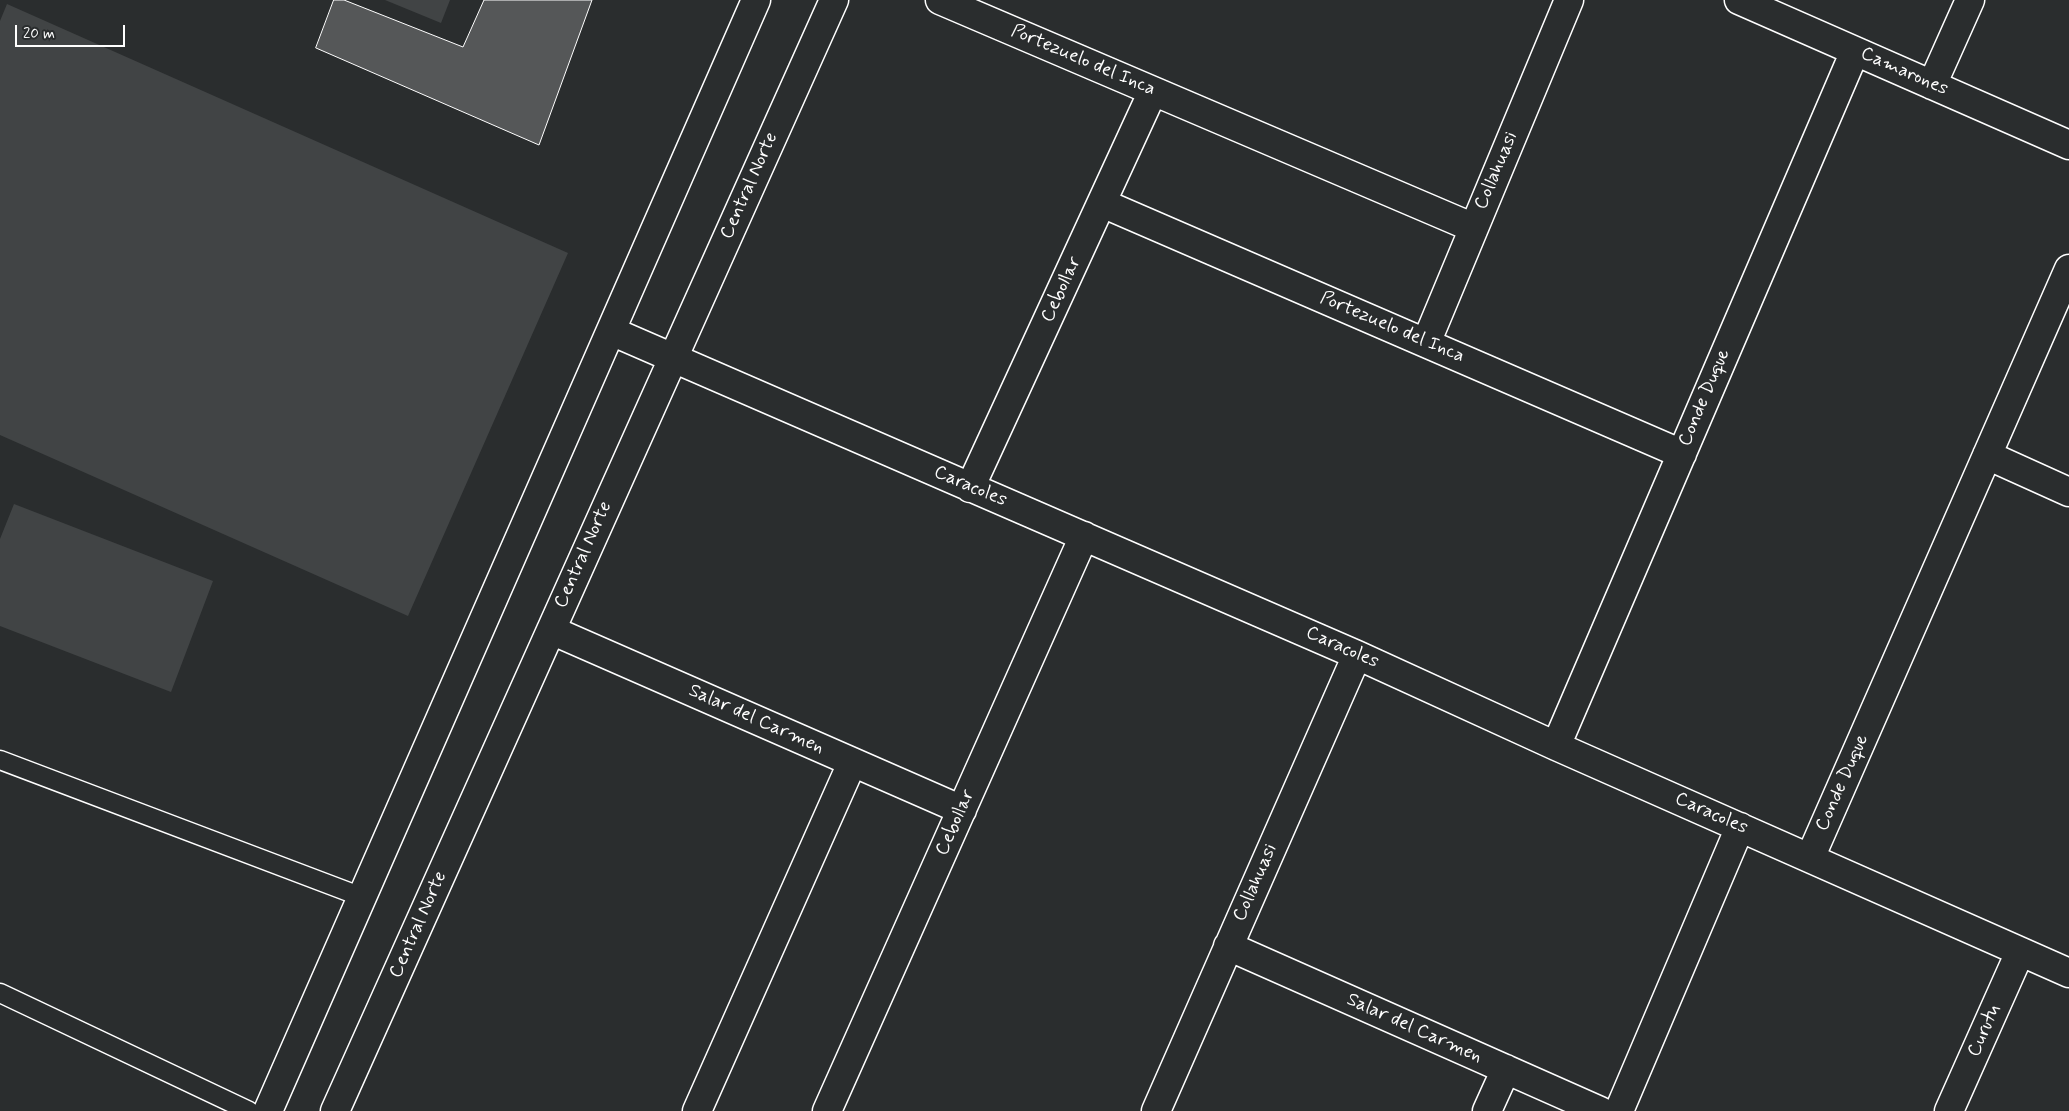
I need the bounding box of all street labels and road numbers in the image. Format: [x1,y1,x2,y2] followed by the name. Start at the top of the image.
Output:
[1007,20,1159,102] street label: Portezuelo del Inca
[1857,43,1951,101] street label: Camarones
[716,129,784,243] street label: Central Norte
[1470,129,1524,213] street label: Collahuasi
[1037,254,1087,326] street label: Cebollar
[1316,287,1468,369] street label: Portezuelo del Inca
[1674,346,1736,450] street label: Conde Duque
[930,461,1010,513] street label: Caracoles
[550,498,618,612] street label: Central Norte
[1302,622,1382,674] street label: Caracoles
[685,680,827,760] street label: Salar del Carmen
[1812,731,1874,835] street label: Conde Duque
[931,787,981,859] street label: Cebollar
[1671,788,1751,840] street label: Caracoles
[1229,841,1283,925] street label: Collahuasi
[385,868,453,982] street label: Central Norte
[1343,989,1485,1069] street label: Salar del Carmen
[1963,1001,2007,1061] street label: Curutu

